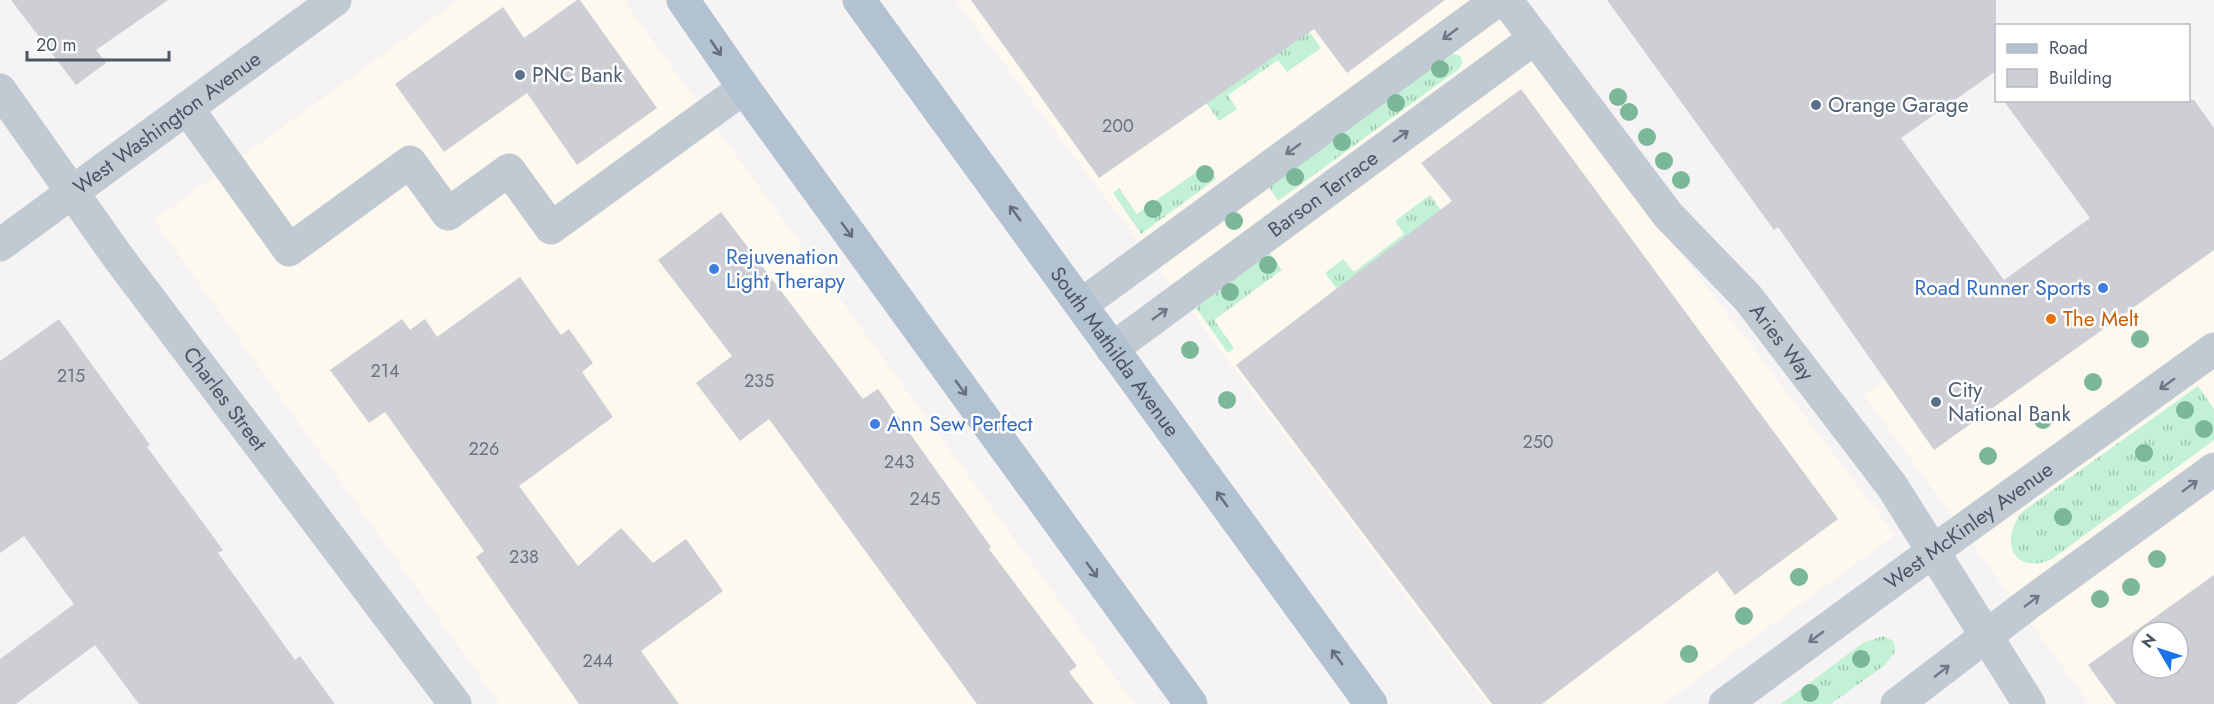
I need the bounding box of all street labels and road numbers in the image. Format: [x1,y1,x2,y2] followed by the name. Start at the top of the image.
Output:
[67,44,267,202] street label: West Washington Avenue
[1262,143,1385,244] street label: Barson Terrace
[1043,261,1187,443] street label: South Mathilda Avenue
[1742,297,1822,388] street label: Aries Way
[176,340,274,457] street label: Charles Street
[1878,454,2059,597] street label: West McKinley Avenue

